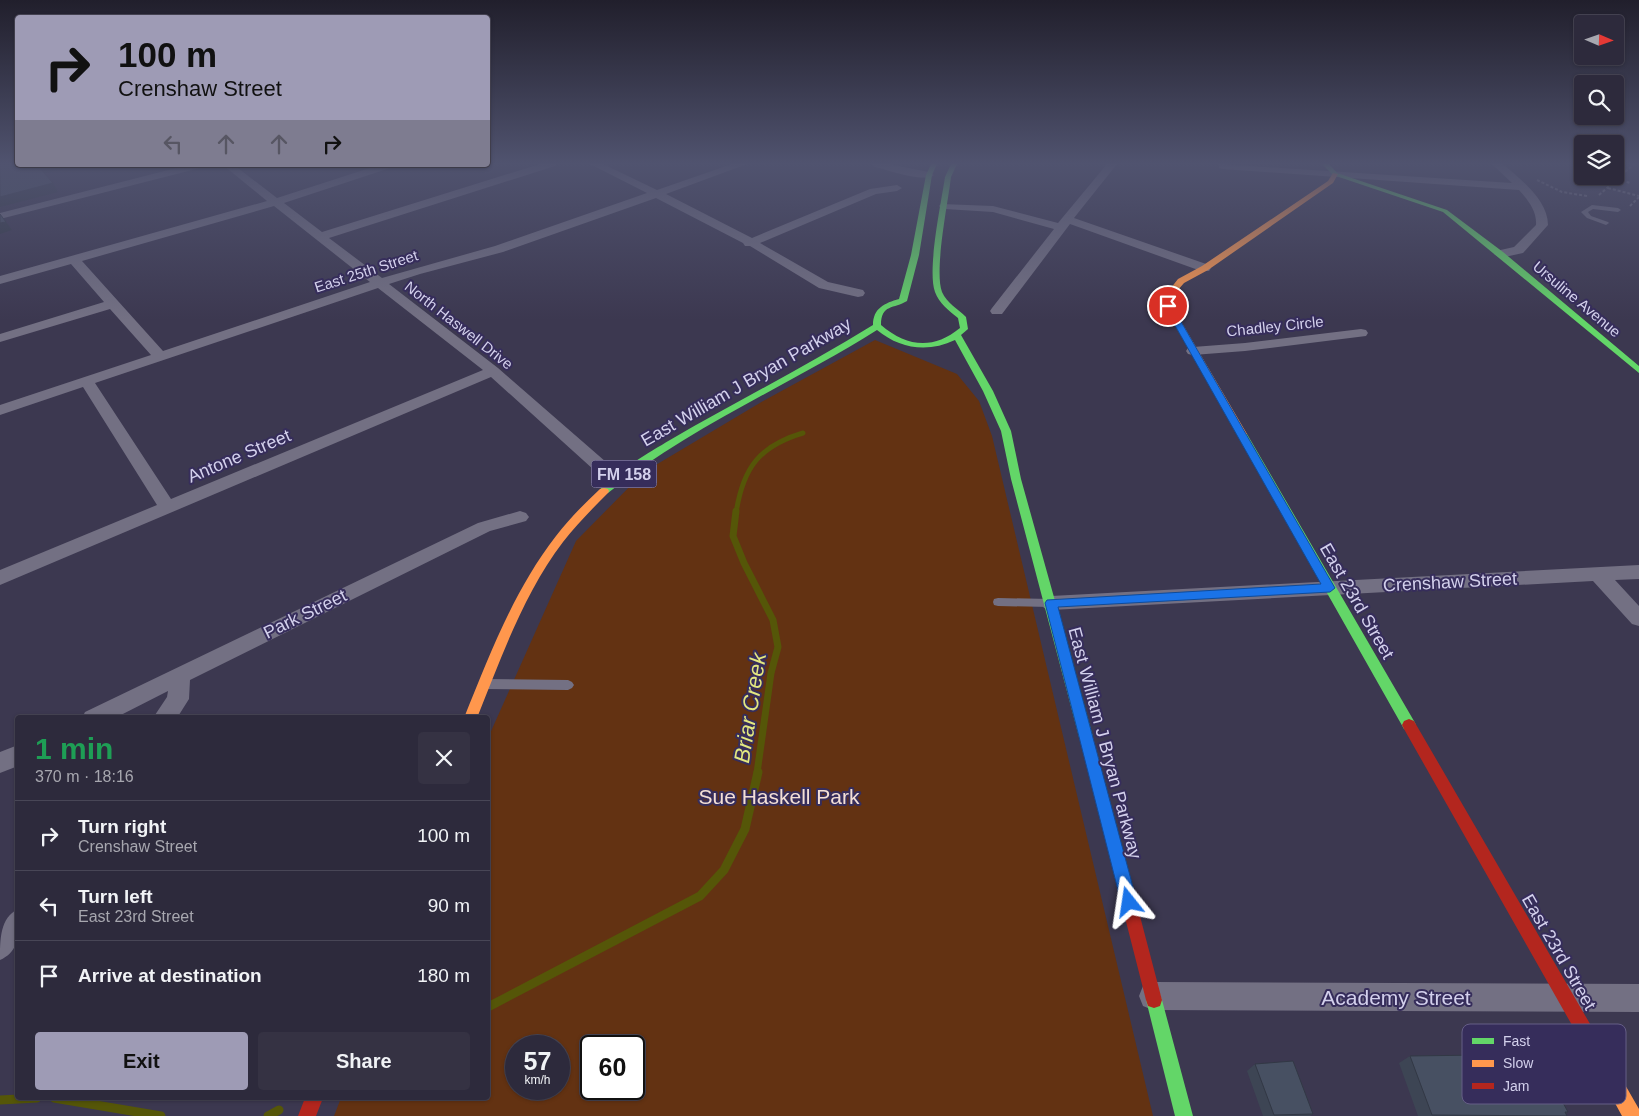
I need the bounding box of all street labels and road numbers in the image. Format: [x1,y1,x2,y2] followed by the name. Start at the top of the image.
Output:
[312,246,421,296] street label: East 25th Street
[1530,257,1624,341] street label: Ursuline Avenue
[402,277,516,373] street label: North Haswell Drive
[1226,312,1324,340] street label: Chadley Circle
[637,314,855,450] street label: East William J Bryan Parkway
[184,425,294,487] street label: Antone Street
[592,460,656,488] road number: FM 158
[1316,540,1398,662] street label: East 23rd Street
[1383,569,1517,595] street label: Crenshaw Street
[260,585,350,643] street label: Park Street
[1064,625,1146,861] street label: East William J Bryan Parkway
[1518,891,1600,1013] street label: East 23rd Street
[1321,986,1471,1009] street label: Academy Street

